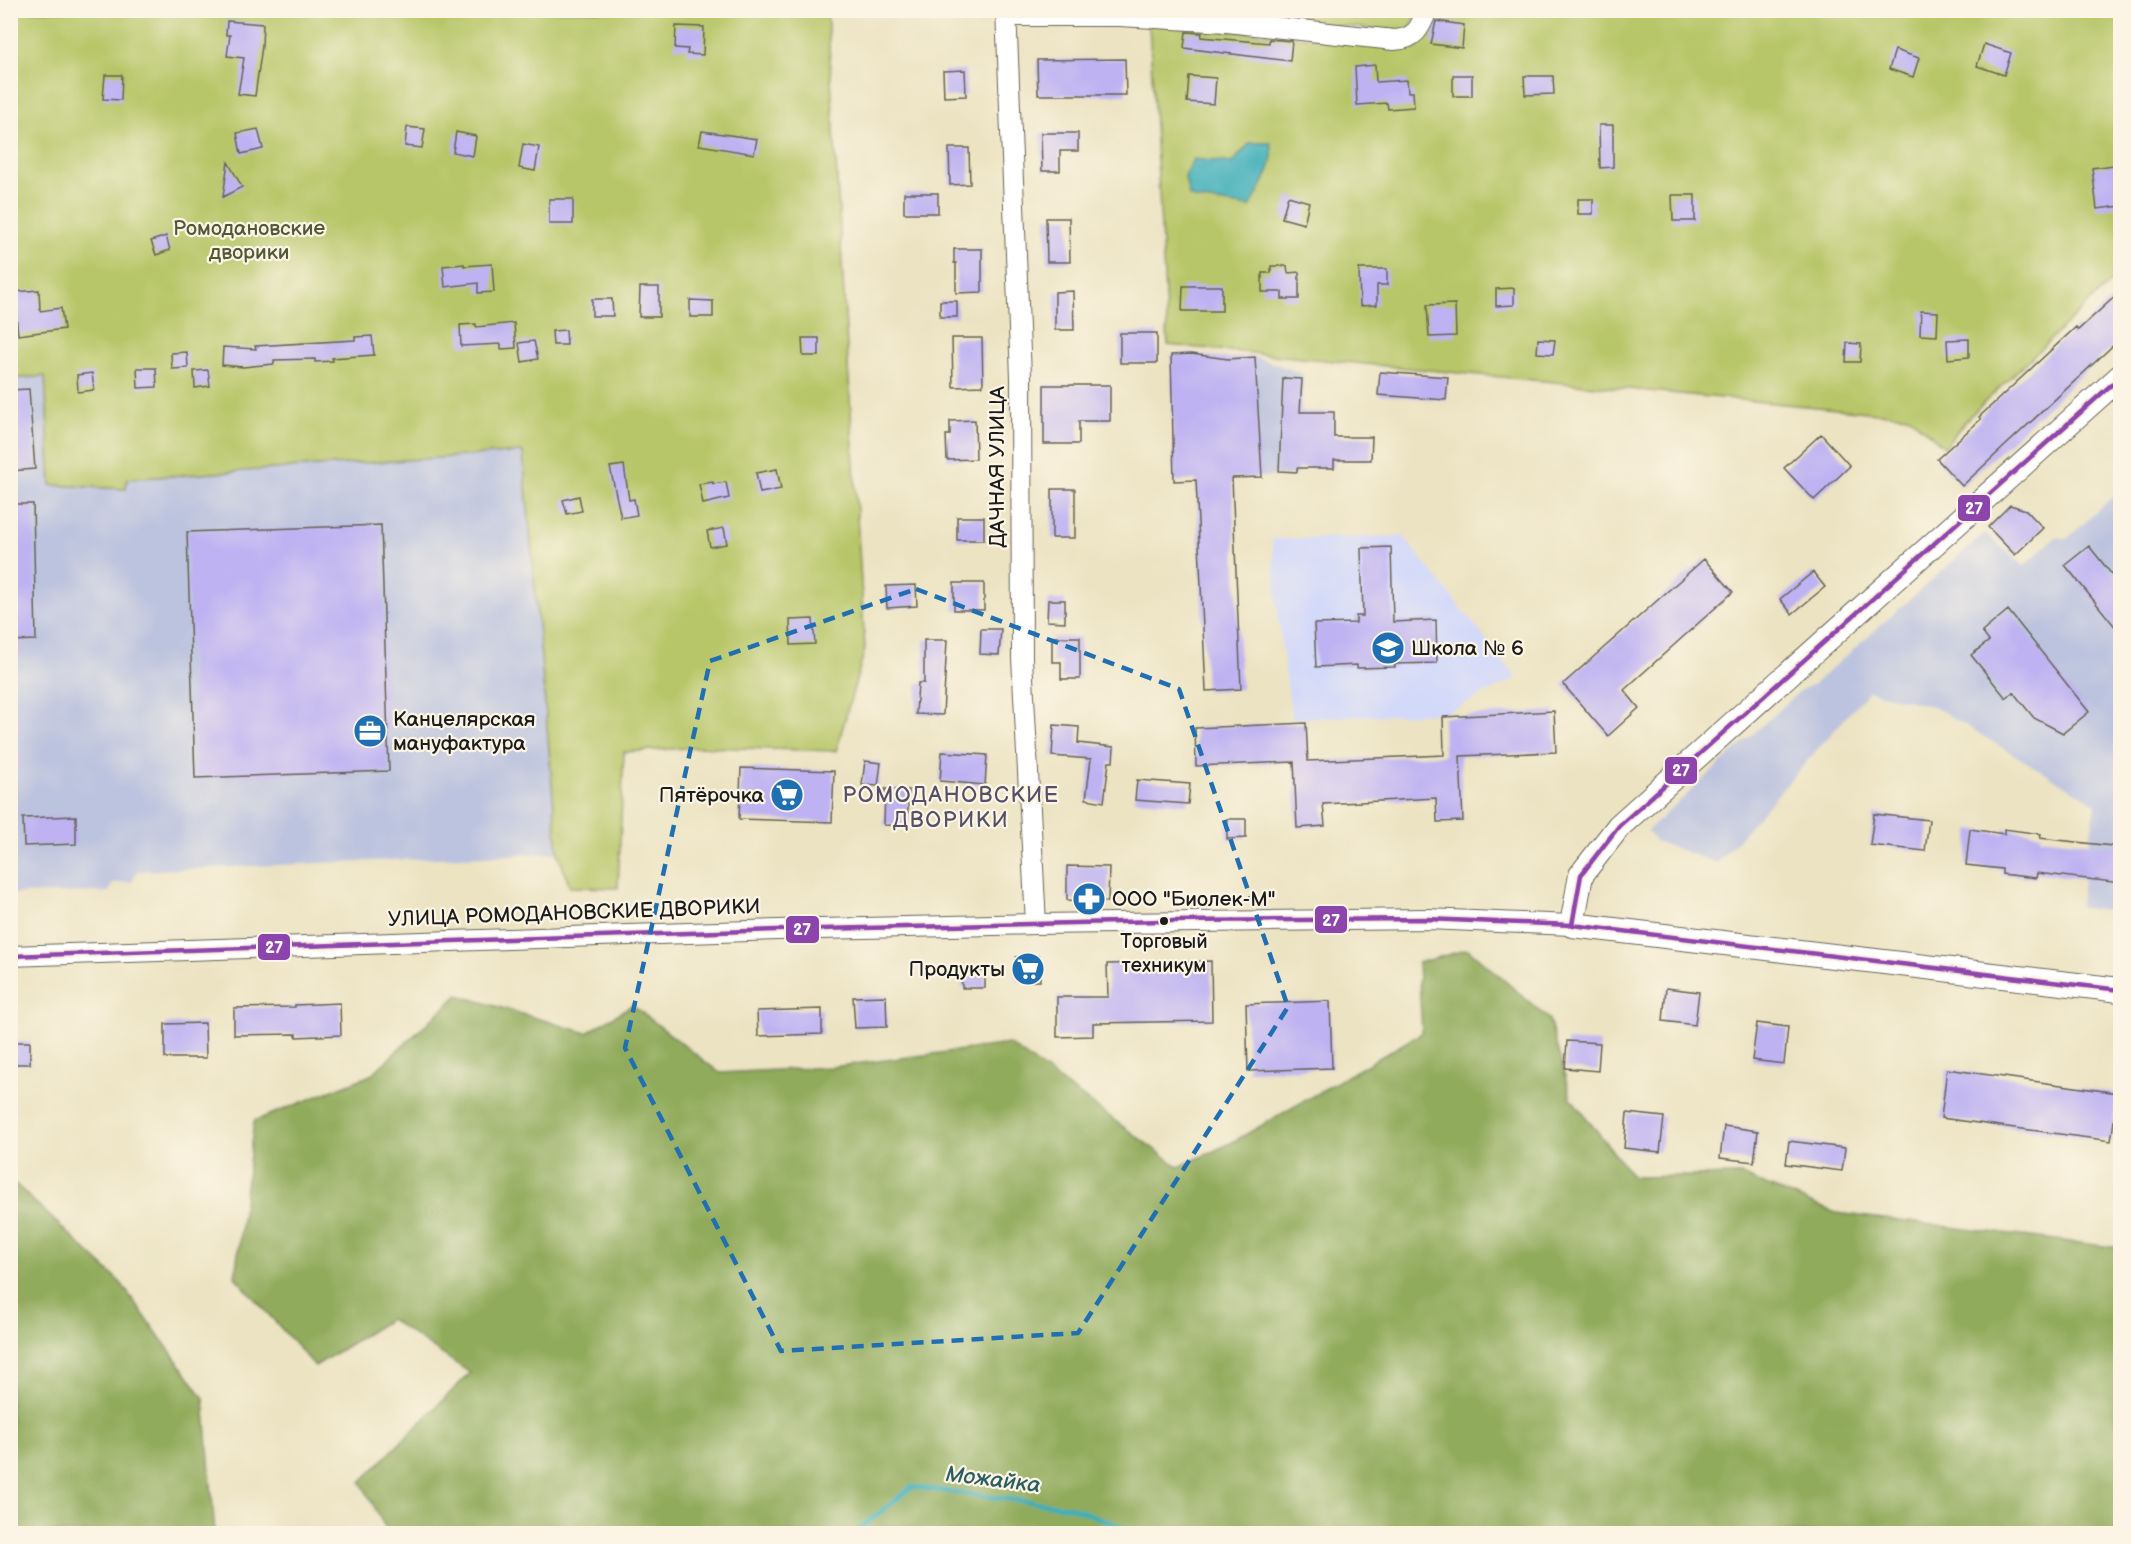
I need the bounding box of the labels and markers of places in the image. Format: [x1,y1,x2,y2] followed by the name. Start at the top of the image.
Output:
[1370,630,1406,666] school or university icon: Школа № 6
[1411,636,1524,661] place label: Школа № 6
[393,707,536,756] place label: Канцелярская мануфактура
[352,713,388,749] office icon: Канцелярская мануфактура
[769,777,805,813] supermarket icon: Пятёрочка
[659,783,765,808] place label: Пятёрочка
[1071,881,1107,917] pharmacy icon: ООО "Биолек-М"
[1112,887,1276,912] place label: ООО "Биолек-М"
[1158,915,1170,927] marker: Торговый техникум
[1120,930,1208,978] place label: Торговый техникум
[1010,951,1046,987] supermarket icon: Продукты
[909,957,1005,982] place label: Продукты

